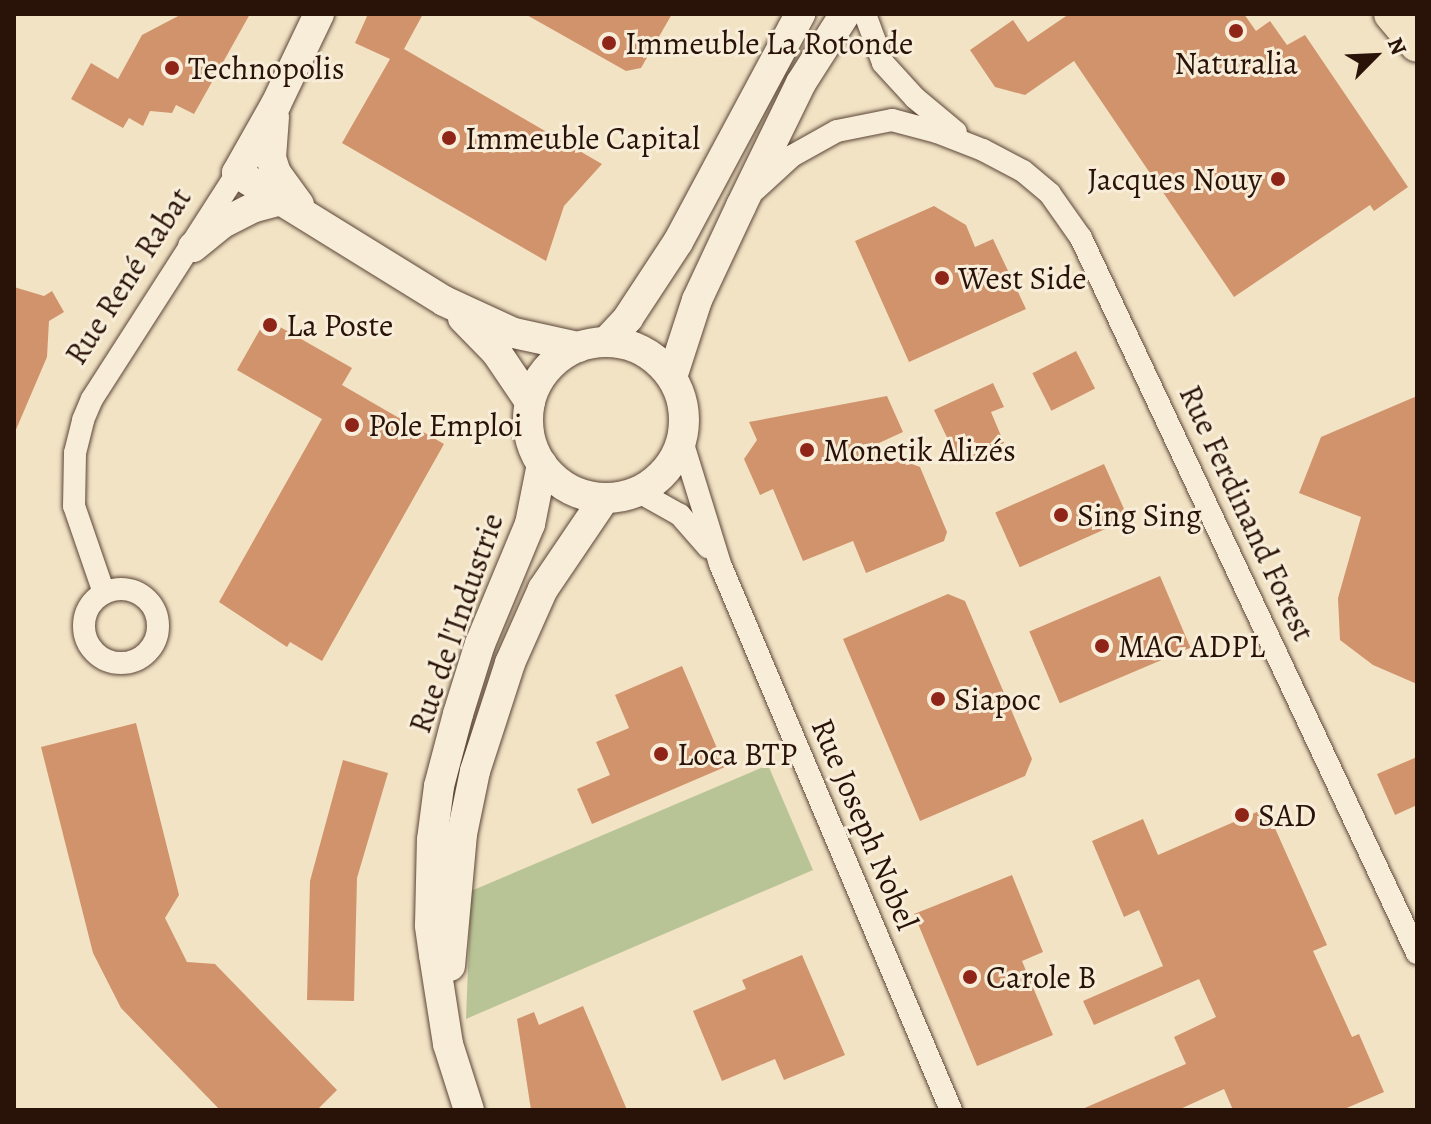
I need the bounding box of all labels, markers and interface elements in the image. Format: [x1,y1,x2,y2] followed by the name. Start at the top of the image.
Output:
[1335,16,1415,96] north arrow
[1227,22,1245,40] marker: Naturalia
[625,24,913,62] place label: Immeuble La Rotonde
[1380,33,1414,60] text: N
[600,34,618,52] marker: Immeuble La Rotonde
[1174,44,1298,82] place label: Naturalia
[188,49,345,87] place label: Technopolis
[163,59,181,77] marker: Technopolis
[465,119,700,157] place label: Immeuble Capital
[440,129,458,147] marker: Immeuble Capital
[1087,160,1262,198] place label: Jacques Nouy
[1269,170,1287,188] marker: Jacques Nouy
[57,180,199,372] street label: Rue René Rabat
[958,259,1087,297] place label: West Side
[933,269,951,287] marker: West Side
[286,306,393,344] place label: La Poste
[261,316,279,334] marker: La Poste
[1171,379,1323,647] street label: Rue Ferdinand Forest
[368,406,523,444] place label: Pole Emploi
[343,416,361,434] marker: Pole Emploi
[823,431,1016,469] place label: Monetik Alizés
[798,441,816,459] marker: Monetik Alizés
[1077,496,1202,534] place label: Sing Sing
[1052,506,1070,524] marker: Sing Sing
[400,508,512,738] street label: Rue de l'Industrie
[1118,627,1265,665] place label: MAC ADPL
[1093,637,1111,655] marker: MAC ADPL
[954,680,1041,718] place label: Siapoc
[929,690,947,708] marker: Siapoc
[803,713,927,935] street label: Rue Joseph Nobel
[677,735,797,773] place label: Loca BTP
[652,745,670,763] marker: Loca BTP
[1258,796,1316,834] place label: SAD
[1233,806,1251,824] marker: SAD
[986,958,1096,996] place label: Carole B
[961,968,979,986] marker: Carole B

